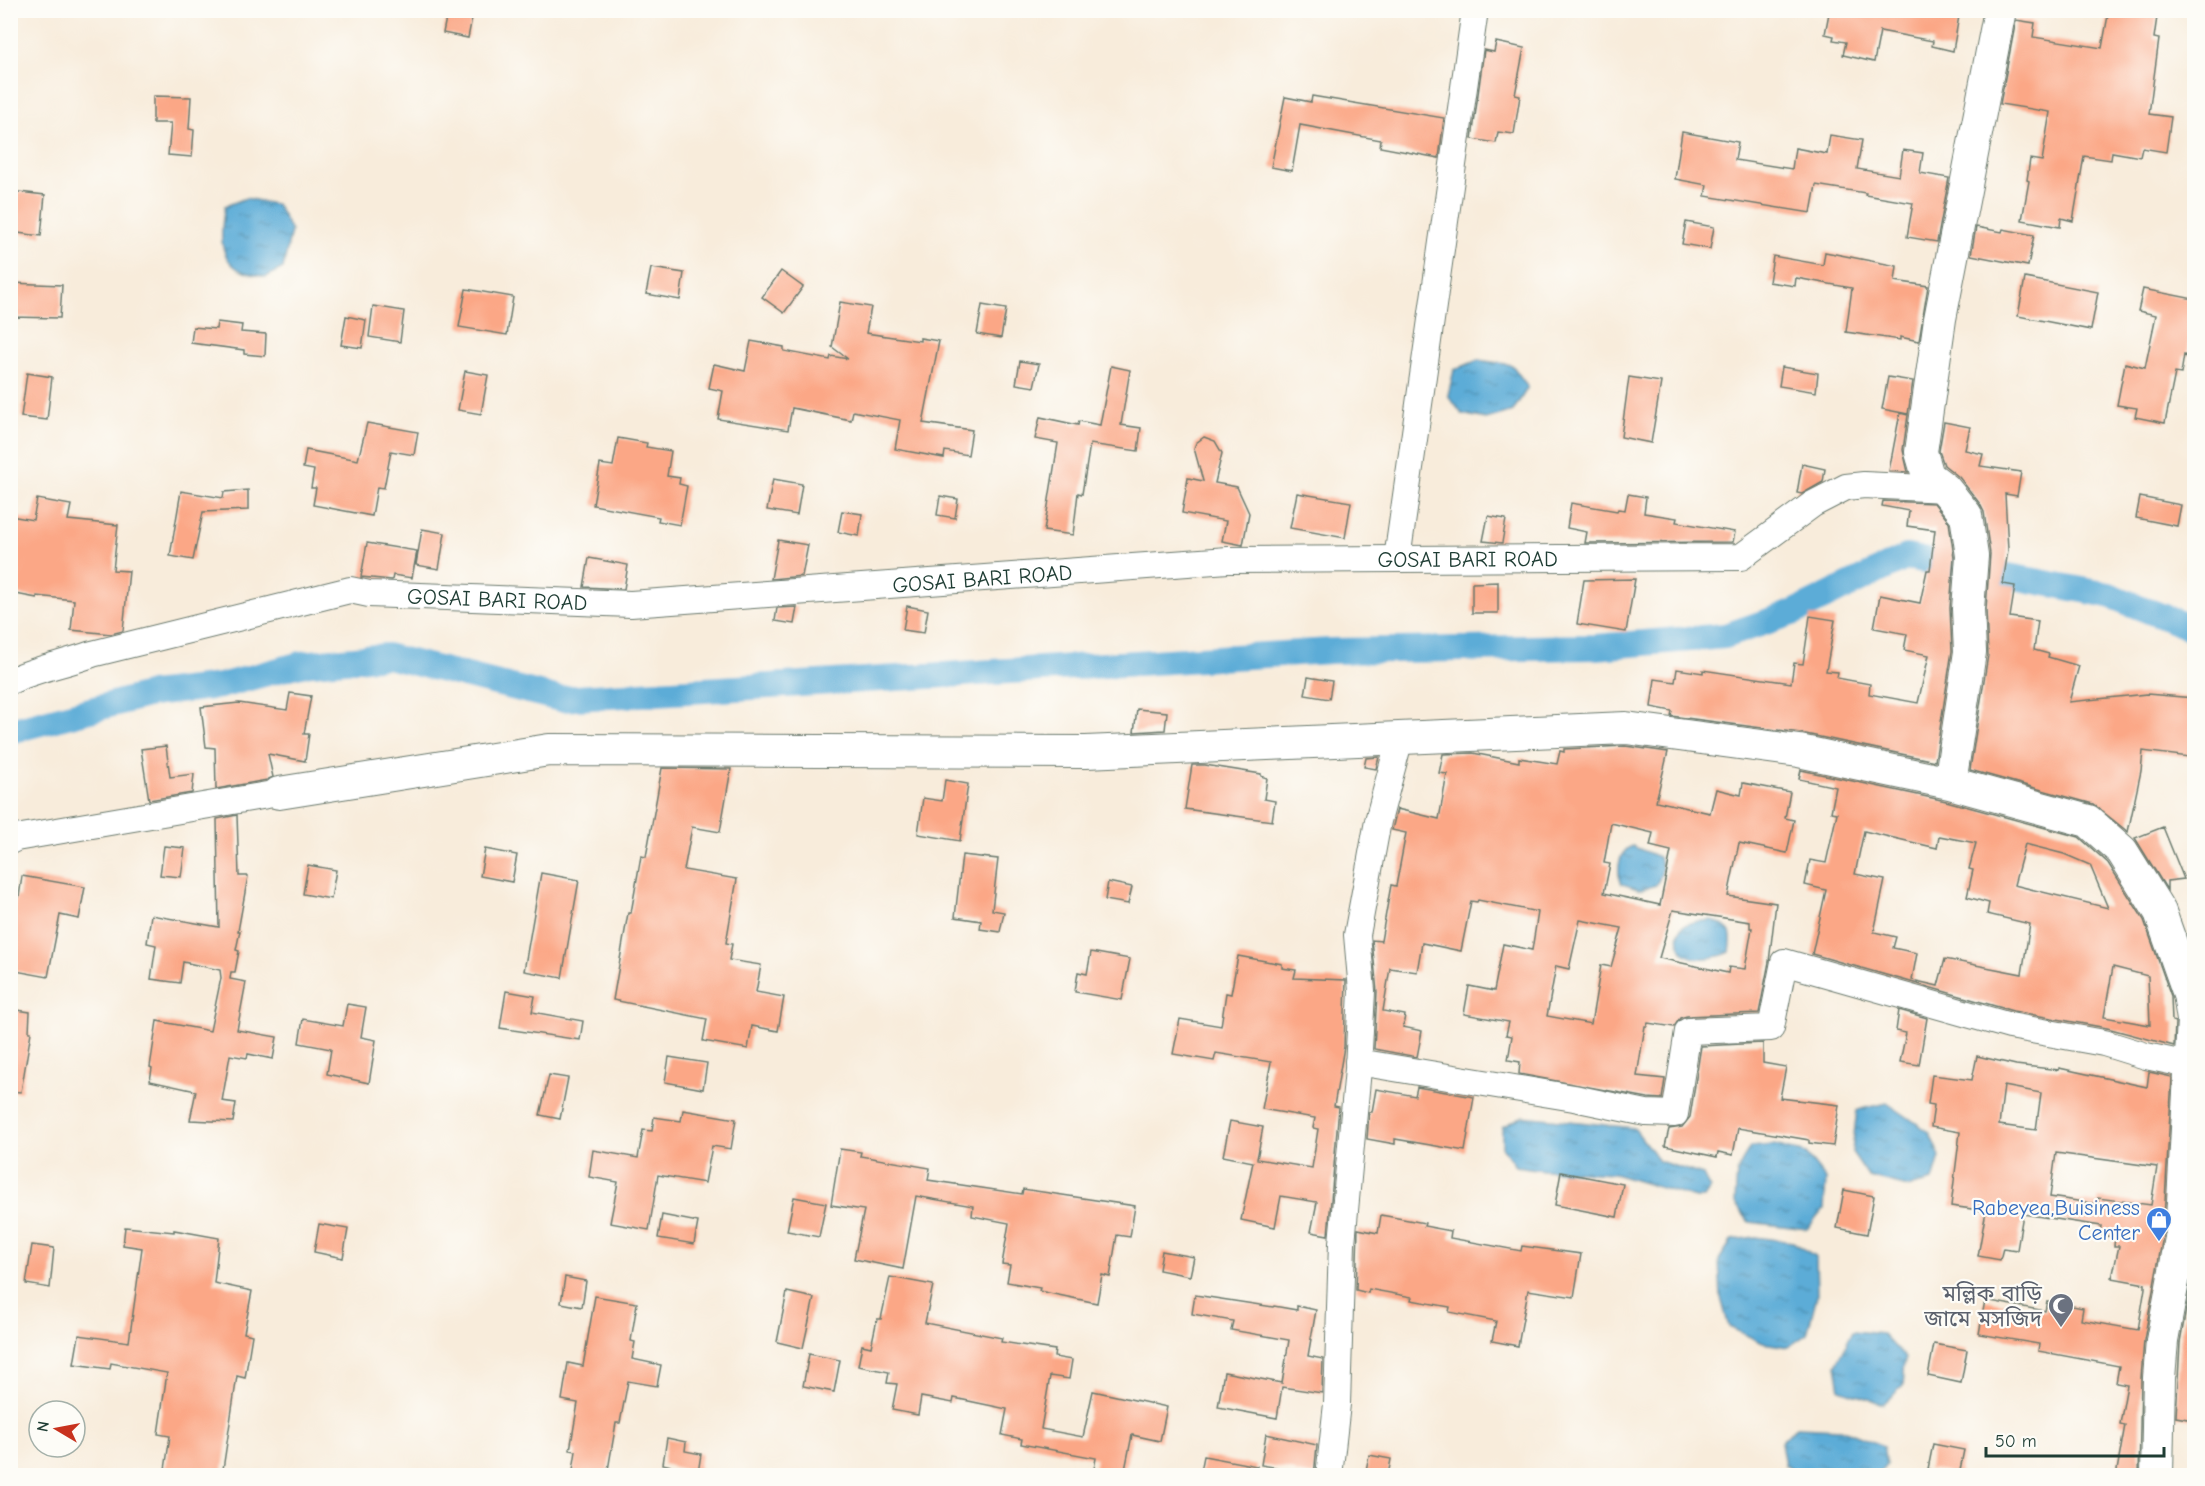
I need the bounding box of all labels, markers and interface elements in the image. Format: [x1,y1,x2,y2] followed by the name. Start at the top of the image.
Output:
[1377,546,1558,573] street label: GOSAI BARI ROAD
[891,560,1073,599] street label: GOSAI BARI ROAD
[407,583,588,616] street label: GOSAI BARI ROAD
[1972,1195,2140,1246] place label: Rabeyea,Buisiness Center
[2144,1205,2174,1243] shop icon: Rabeyea,Buisiness Center
[1923,1281,2043,1332] place label: মল্লিক বাড়ি জামে মসজিদ
[2046,1291,2076,1329] mosque icon: মল্লিক বাড়ি জামে মসজিদ
[27,1399,87,1459] north arrow
[33,1420,53,1433] text: N
[1986,1420,2164,1458] scale bar
[1995,1431,2037,1452] text: 50 m

